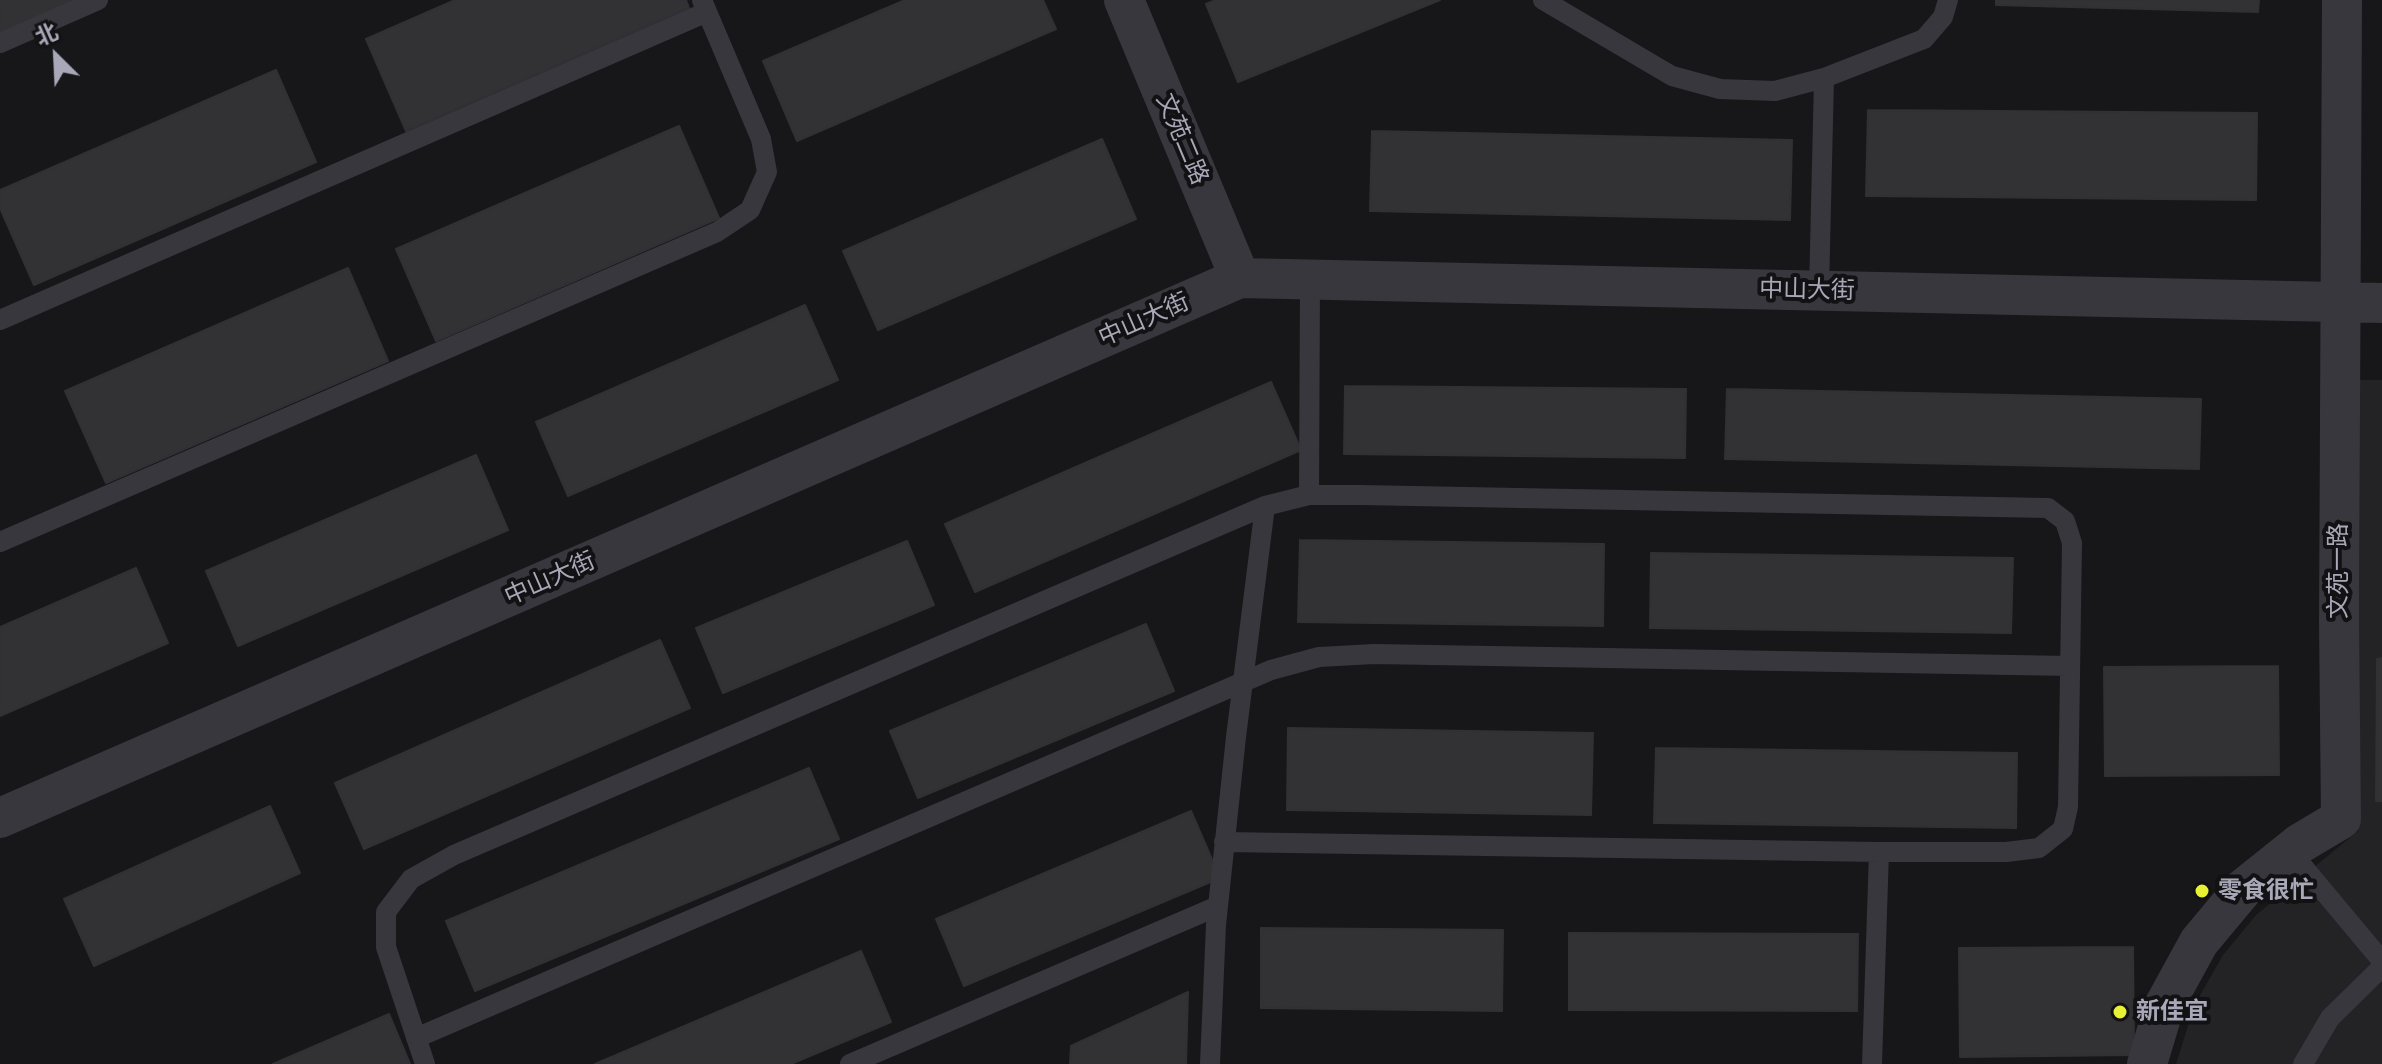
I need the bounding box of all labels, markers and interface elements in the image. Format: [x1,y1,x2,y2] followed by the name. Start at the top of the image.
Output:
[16,16,96,96] north arrow
[31,18,62,50] text: 北
[1150,89,1214,189] street label: 文苑二路
[1759,275,1855,305] street label: 中山大街
[1094,287,1194,353] street label: 中山大街
[2325,523,2353,619] street label: 文苑一路
[500,546,600,612] street label: 中山大街
[2218,877,2314,905] place label: 零食很忙
[2193,882,2211,900] marker: 零食很忙
[2136,998,2208,1026] place label: 新佳宜
[2111,1003,2129,1021] marker: 新佳宜

